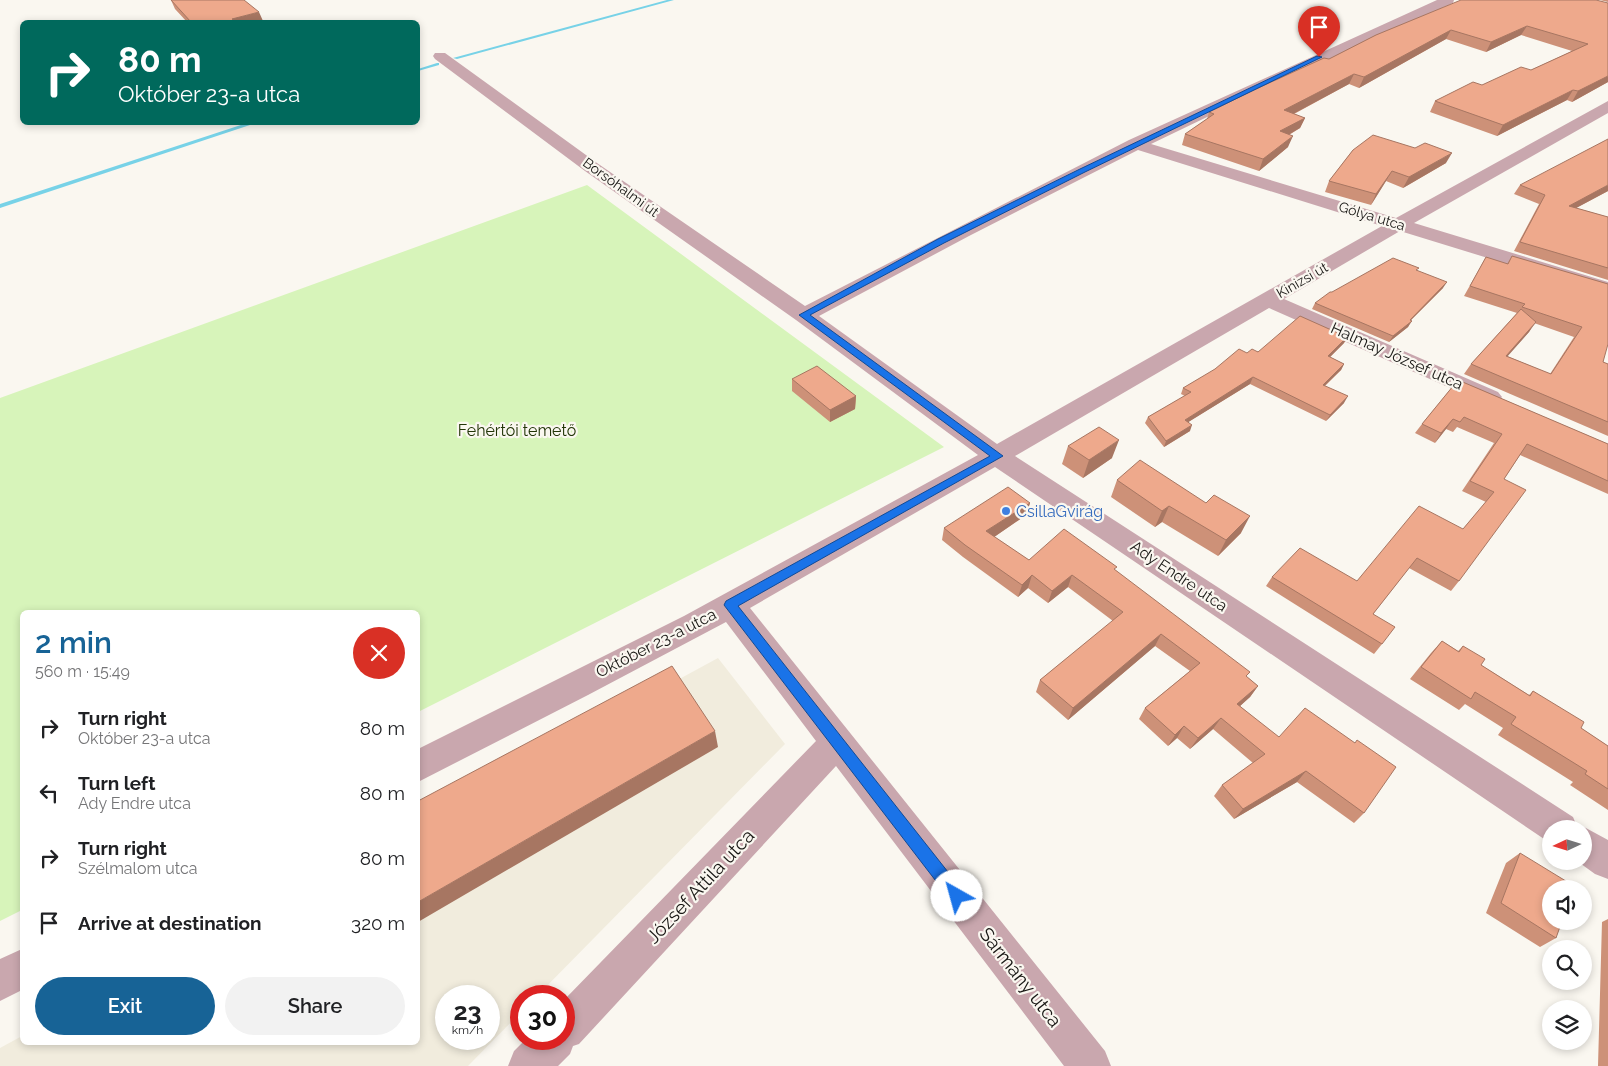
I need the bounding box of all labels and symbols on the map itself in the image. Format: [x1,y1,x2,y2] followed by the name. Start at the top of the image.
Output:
[1298,6,1340,57] pin
[580,154,662,220] street label: Borsóhalmi út
[1337,198,1407,234] street label: Gólya utca
[1274,259,1331,301] street label: Kinizsi út
[1328,318,1466,394] street label: Halmay József utca
[458,421,576,440] park label: Fehértói temető
[1016,502,1103,521] place label: CsillaGvirág
[1000,505,1012,517] marker: CsillaGvirág
[1127,537,1231,615] street label: Ady Endre utca
[593,604,719,682] street label: Október 23-a utca
[1542,820,1592,870] north arrow
[642,824,758,948] street label: József Attila utca
[930,869,982,921] position arrow
[975,923,1067,1031] street label: Sármány utca
[510,985,575,1050] speed limit sign: 30

